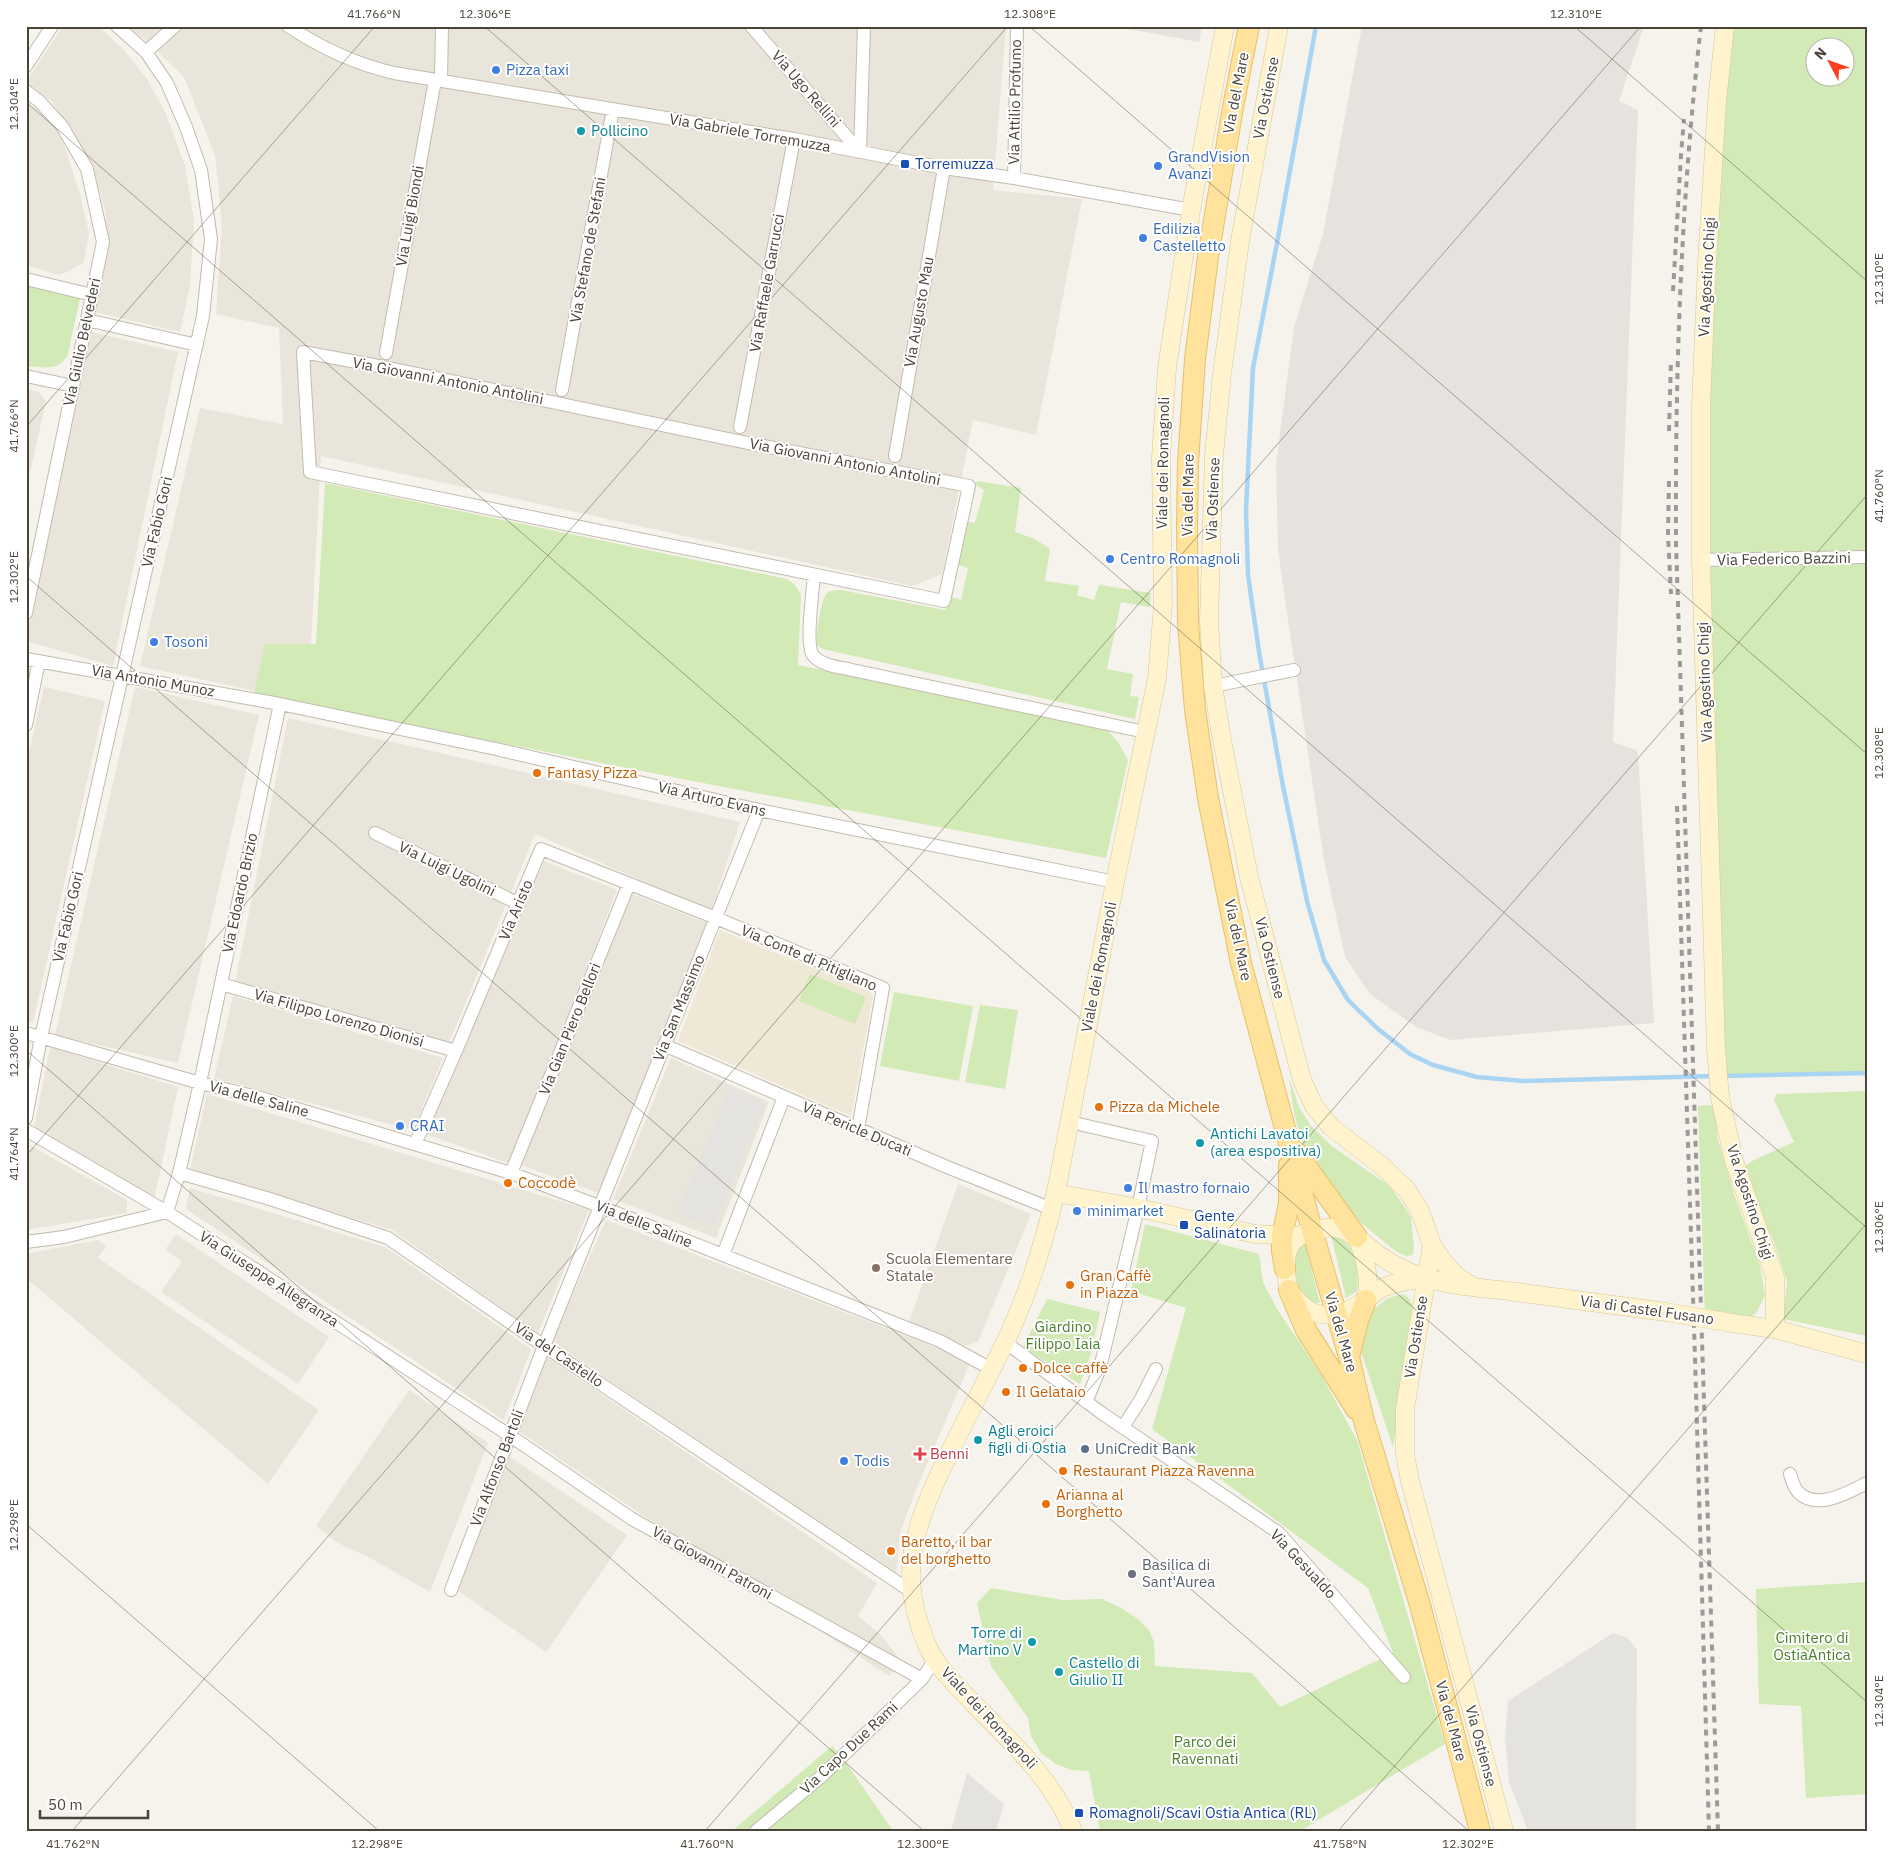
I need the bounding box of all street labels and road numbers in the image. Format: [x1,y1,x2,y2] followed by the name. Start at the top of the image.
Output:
[1004,39,1025,165] street label: Via Attilio Profumo
[768,46,845,131] street label: Via Ugo Rellini
[1218,50,1253,135] street label: Via del Mare
[1248,55,1283,141] street label: Via Ostiense
[668,109,832,156] street label: Via Gabriele Torremuzza
[391,164,428,268] street label: Via Luigi Biondi
[565,176,610,324] street label: Via Stefano de Stefani
[745,212,788,354] street label: Via Raffaele Garrucci
[1694,216,1719,337] street label: Via Agostino Chigi
[899,255,938,369] street label: Via Augusto Mau
[59,276,104,408] street label: Via Giulio Belvederi
[351,353,545,408] street label: Via Giovanni Antonio Antolini
[1152,397,1173,529] street label: Viale dei Romagnoli
[748,434,942,489] street label: Via Giovanni Antonio Antolini
[1177,453,1198,537] street label: Via del Mare
[1202,457,1223,541] street label: Via Ostiense
[137,475,176,569] street label: Via Fabio Gori
[1717,548,1851,569] street label: Via Federico Bazzini
[1693,622,1716,742] street label: Via Agostino Chigi
[90,660,216,701] street label: Via Antonio Munoz
[656,777,768,820] street label: Via Arturo Evans
[217,831,262,955] street label: Via Edoardo Brizio
[396,837,499,900] street label: Via Luigi Ugolini
[48,870,87,964] street label: Via Fabio Gori
[494,877,537,943] street label: Via Aristo
[1221,897,1256,982] street label: Via del Mare
[1077,900,1120,1034] street label: Viale dei Romagnoli
[1251,915,1290,1001] street label: Via Ostiense
[738,920,880,995] street label: Via Conte di Pitigliano
[649,952,709,1064] street label: Via San Massimo
[534,960,605,1098] street label: Via Gian Piero Bellori
[252,984,426,1051] street label: Via Filippo Lorenzo Dionisi
[207,1076,311,1121] street label: Via delle Saline
[800,1097,915,1160] street label: Via Pericle Ducati
[1723,1142,1778,1262] street label: Via Agostino Chigi
[593,1196,695,1252] street label: Via delle Saline
[196,1226,343,1331] street label: Via Giuseppe Allegranza
[1321,1289,1362,1374] street label: Via del Mare
[1579,1291,1715,1328] street label: Via di Castel Fusano
[1400,1294,1431,1380] street label: Via Ostiense
[511,1318,607,1391] street label: Via del Castello
[465,1407,528,1529] street label: Via Alfonso Bartoli
[649,1522,776,1604] street label: Via Giovanni Patroni
[1266,1525,1340,1602] street label: Via Gesualdo
[937,1663,1042,1773] street label: Viale dei Romagnoli
[1432,1678,1471,1763] street label: Via del Mare
[796,1697,902,1798] street label: Via Capo Due Rami
[1461,1703,1501,1789] street label: Via Ostiense

